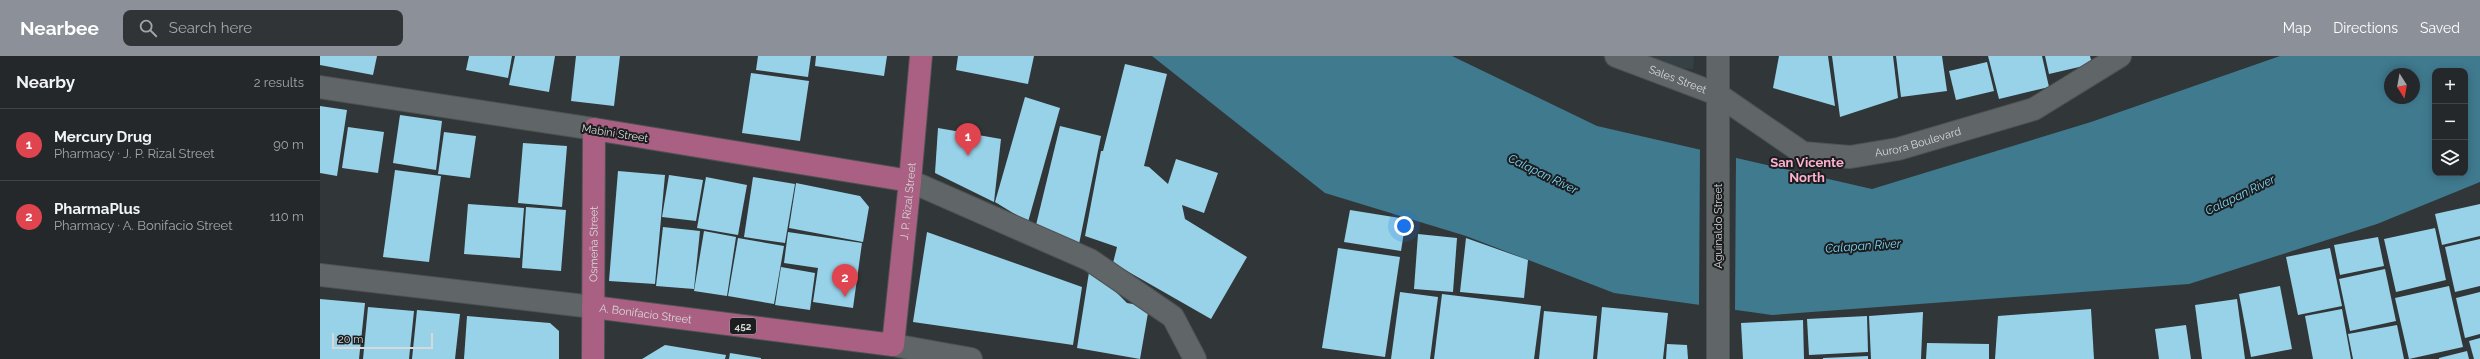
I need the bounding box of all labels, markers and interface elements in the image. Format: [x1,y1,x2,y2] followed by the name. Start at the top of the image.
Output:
[123,10,403,46] search box
[20,17,99,39] text: Nearbee
[137,17,159,39] icon: search
[169,19,252,37] text: Search here
[2283,20,2311,36] text: Map
[2333,20,2398,36] text: Directions
[2420,20,2460,36] text: Saved
[1647,63,1709,97] street label: Sales Street
[2384,68,2420,104] north arrow
[2432,68,2468,176] map controls
[2432,68,2468,104] button: +
[16,72,75,92] text: Nearby
[254,75,304,90] text: 2 results
[2432,104,2468,140] button: −
[581,122,649,145] street label: Mabini Street
[955,123,981,156] pin: 1
[1874,125,1963,160] street label: Aurora Boulevard
[54,128,152,146] text: Mercury Drug
[26,137,32,152] text: 1
[273,137,304,152] text: 90 m
[2432,140,2468,176] button: layers
[54,146,215,161] text: Pharmacy · J. P. Rizal Street
[1506,151,1581,197] water label: Calapan River
[1770,155,1844,185] district label: San Vicente North
[898,162,919,241] street label: J. P. Rizal Street
[2203,172,2278,218] water label: Calapan River
[1712,183,1725,269] street label: Aguinaldo Street
[54,200,140,218] text: PharmaPlus
[587,206,601,282] street label: Osmeña Street
[25,209,33,224] text: 2
[270,209,304,224] text: 110 m
[1394,216,1414,236] your location
[54,218,233,233] text: Pharmacy · A. Bonifacio Street
[1825,236,1902,256] water label: Calapan River
[832,264,858,297] pin: 2
[599,302,693,326] street label: A. Bonifacio Street
[730,318,756,334] road number: 452
[332,331,433,350] scale bar
[338,333,363,346] text: 20 m

